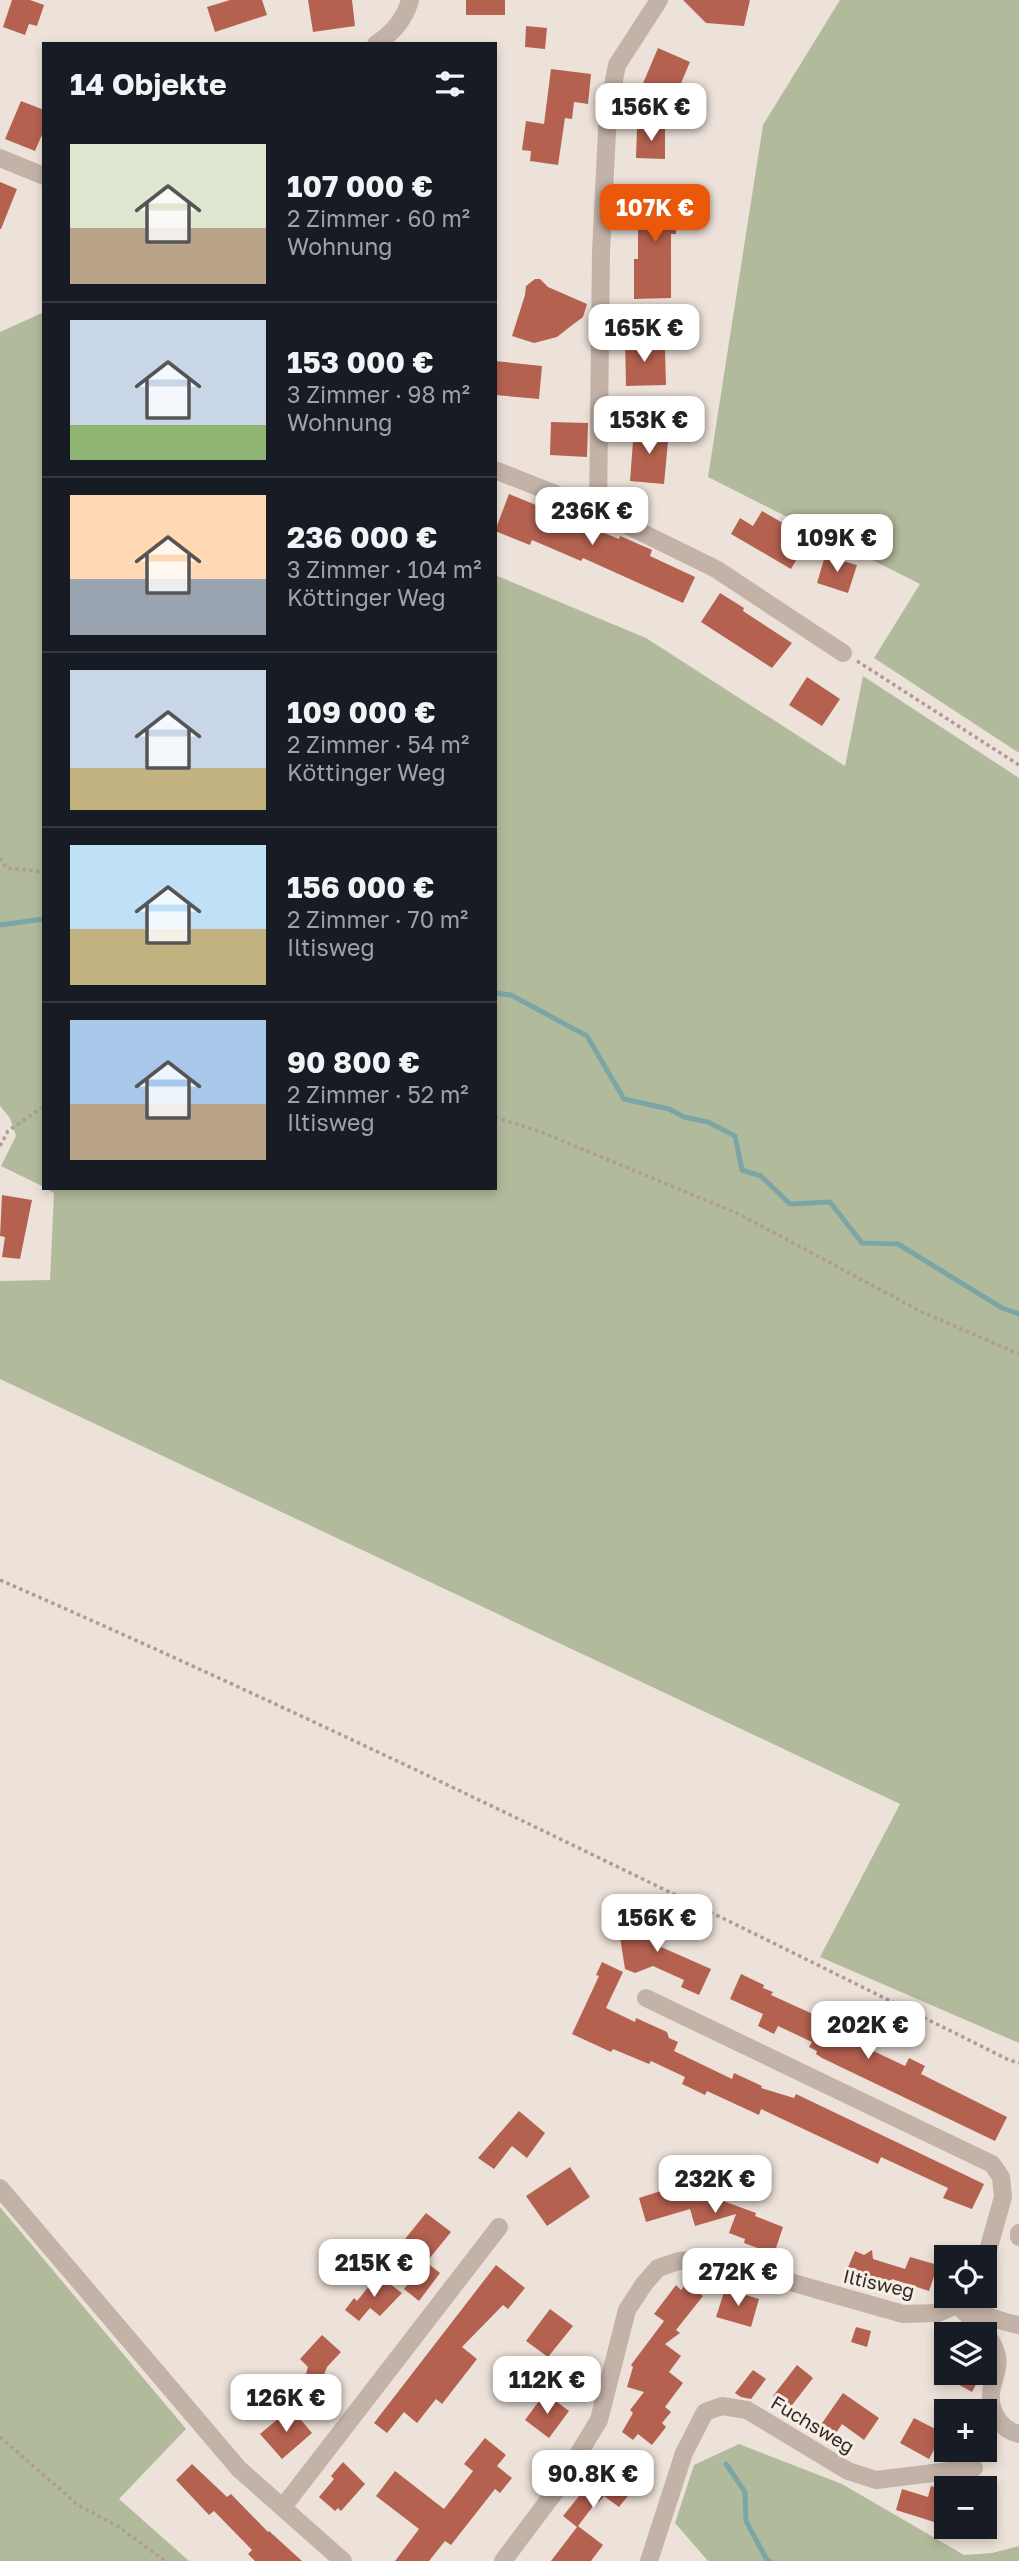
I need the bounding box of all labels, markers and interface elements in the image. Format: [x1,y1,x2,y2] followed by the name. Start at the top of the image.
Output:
[431,65,469,103] icon: filters
[70,66,227,102] text: 14 Objekte
[594,83,708,143] pin: 156K €
[611,92,691,120] text: 156K €
[287,168,433,204] text: 107 000 €
[126,172,210,256] icon: home
[598,184,712,244] pin: 107K €
[616,193,694,221] text: 107K €
[287,204,470,232] text: 2 Zimmer · 60 m²
[287,232,392,260] text: Wohnung
[587,304,701,364] pin: 165K €
[604,313,684,341] text: 165K €
[287,344,434,380] text: 153 000 €
[126,348,210,432] icon: home
[287,380,470,408] text: 3 Zimmer · 98 m²
[592,396,706,456] pin: 153K €
[610,405,688,433] text: 153K €
[287,408,392,436] text: Wohnung
[535,488,649,547] pin: 236K €
[551,496,633,524] text: 236K €
[780,514,894,574] pin: 109K €
[287,519,437,555] text: 236 000 €
[126,523,210,607] icon: home
[797,523,877,551] text: 109K €
[287,555,481,583] text: 3 Zimmer · 104 m²
[287,583,446,611] text: Köttinger Weg
[287,694,436,730] text: 109 000 €
[126,698,210,782] icon: home
[287,730,469,758] text: 2 Zimmer · 54 m²
[287,758,446,786] text: Köttinger Weg
[287,869,434,905] text: 156 000 €
[126,873,210,957] icon: home
[287,905,468,933] text: 2 Zimmer · 70 m²
[287,933,375,961] text: Iltisweg
[287,1044,420,1080] text: 90 800 €
[126,1048,210,1132] icon: home
[287,1080,469,1108] text: 2 Zimmer · 52 m²
[287,1108,375,1136] text: Iltisweg
[600,1895,714,1954] pin: 156K €
[617,1903,697,1931] text: 156K €
[811,2002,925,2061] pin: 202K €
[827,2010,909,2038] text: 202K €
[658,2156,772,2215] pin: 232K €
[675,2164,755,2192] text: 232K €
[317,2240,431,2299] pin: 215K €
[934,2245,997,2539] map controls
[934,2245,997,2308] button: locate
[335,2248,413,2276] text: 215K €
[681,2248,795,2308] pin: 272K €
[698,2257,778,2285] text: 272K €
[841,2264,917,2302] street label: Iltisweg
[934,2322,997,2385] button: layers
[490,2356,604,2416] pin: 112K €
[509,2365,585,2393] text: 112K €
[229,2374,343,2434] pin: 126K €
[246,2383,326,2411] text: 126K €
[767,2390,859,2458] street label: Fuchsweg
[934,2399,997,2462] button: +
[528,2450,658,2510] pin: 90.8K €
[548,2459,638,2487] text: 90.8K €
[934,2476,997,2539] button: −

